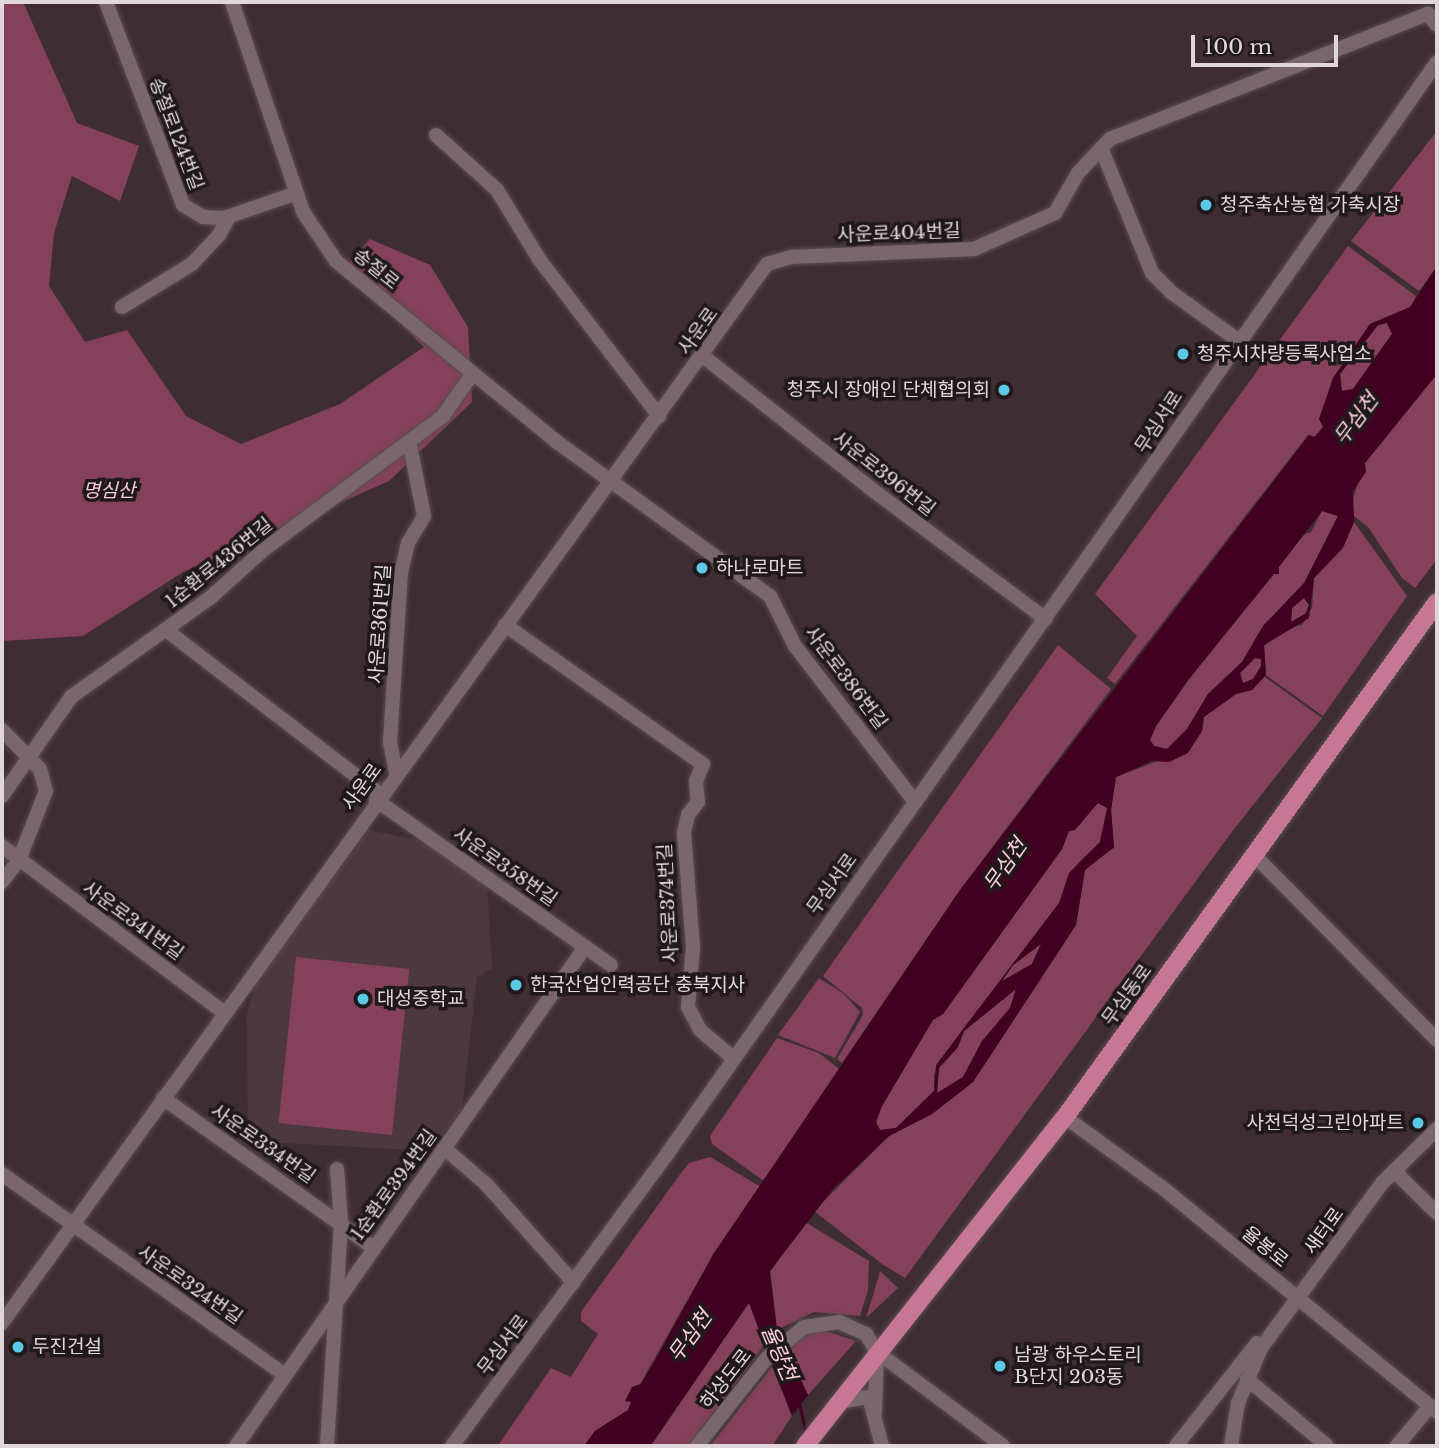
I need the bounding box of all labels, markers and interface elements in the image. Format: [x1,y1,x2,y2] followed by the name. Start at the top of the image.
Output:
[1194,21,1341,65] scale bar
[1204,34,1272,60] text: 100 m
[144,75,208,193] street label: 송절로124번길
[1220,194,1400,216] place label: 청주축산농협 가축시장
[1198,197,1214,213] marker: 청주축산농협 가축시장
[837,219,961,247] street label: 사운로404번길
[348,244,404,294] street label: 송절로
[673,303,723,359] street label: 사운로
[1197,343,1372,365] place label: 청주시차량등록사업소
[1175,346,1191,362] marker: 청주시차량등록사업소
[787,379,990,401] place label: 청주시 장애인 단체협의회
[996,382,1012,398] marker: 청주시 장애인 단체협의회
[1130,386,1188,458] street label: 무심서로
[1328,388,1384,450] water label: 무심천
[828,427,940,521] street label: 사운로396번길
[83,480,135,502] park label: 명심산
[161,513,277,613] street label: 1순환로436번길
[716,557,803,579] place label: 하나로마트
[694,560,710,576] marker: 하나로마트
[364,563,396,685] street label: 사운로361번길
[800,622,892,734] street label: 사운로386번길
[337,759,387,815] street label: 사운로
[449,823,561,911] street label: 사운로358번길
[978,834,1032,896] water label: 무심천
[653,843,683,963] street label: 사운로374번길
[802,849,862,919] street label: 무심서로
[78,877,188,965] street label: 사운로341번길
[1097,960,1157,1030] street label: 무심동로
[530,974,745,996] place label: 한국산업인력공단 충북지사
[508,977,524,993] marker: 한국산업인력공단 충북지사
[377,988,464,1010] place label: 대성중학교
[355,991,371,1007] marker: 대성중학교
[207,1100,319,1188] street label: 사운로334번길
[1247,1112,1404,1134] place label: 사천덕성그린아파트
[1410,1115,1426,1131] marker: 사천덕성그린아파트
[346,1125,442,1245] street label: 1순환로394번길
[1299,1203,1349,1259] street label: 새터로
[1237,1222,1293,1272] street label: 율봉로
[134,1241,246,1329] street label: 사운로324번길
[663,1305,717,1367] water label: 무심천
[473,1310,533,1380] street label: 무심서로
[756,1321,802,1385] water label: 율량천
[32,1336,102,1358] place label: 두진건설
[10,1339,26,1355] marker: 두진건설
[695,1344,757,1414] street label: 하상도로
[1014,1344,1142,1388] place label: 남광 하우스토리 B단지 203동
[992,1358,1008,1374] marker: 남광 하우스토리 B단지 203동

